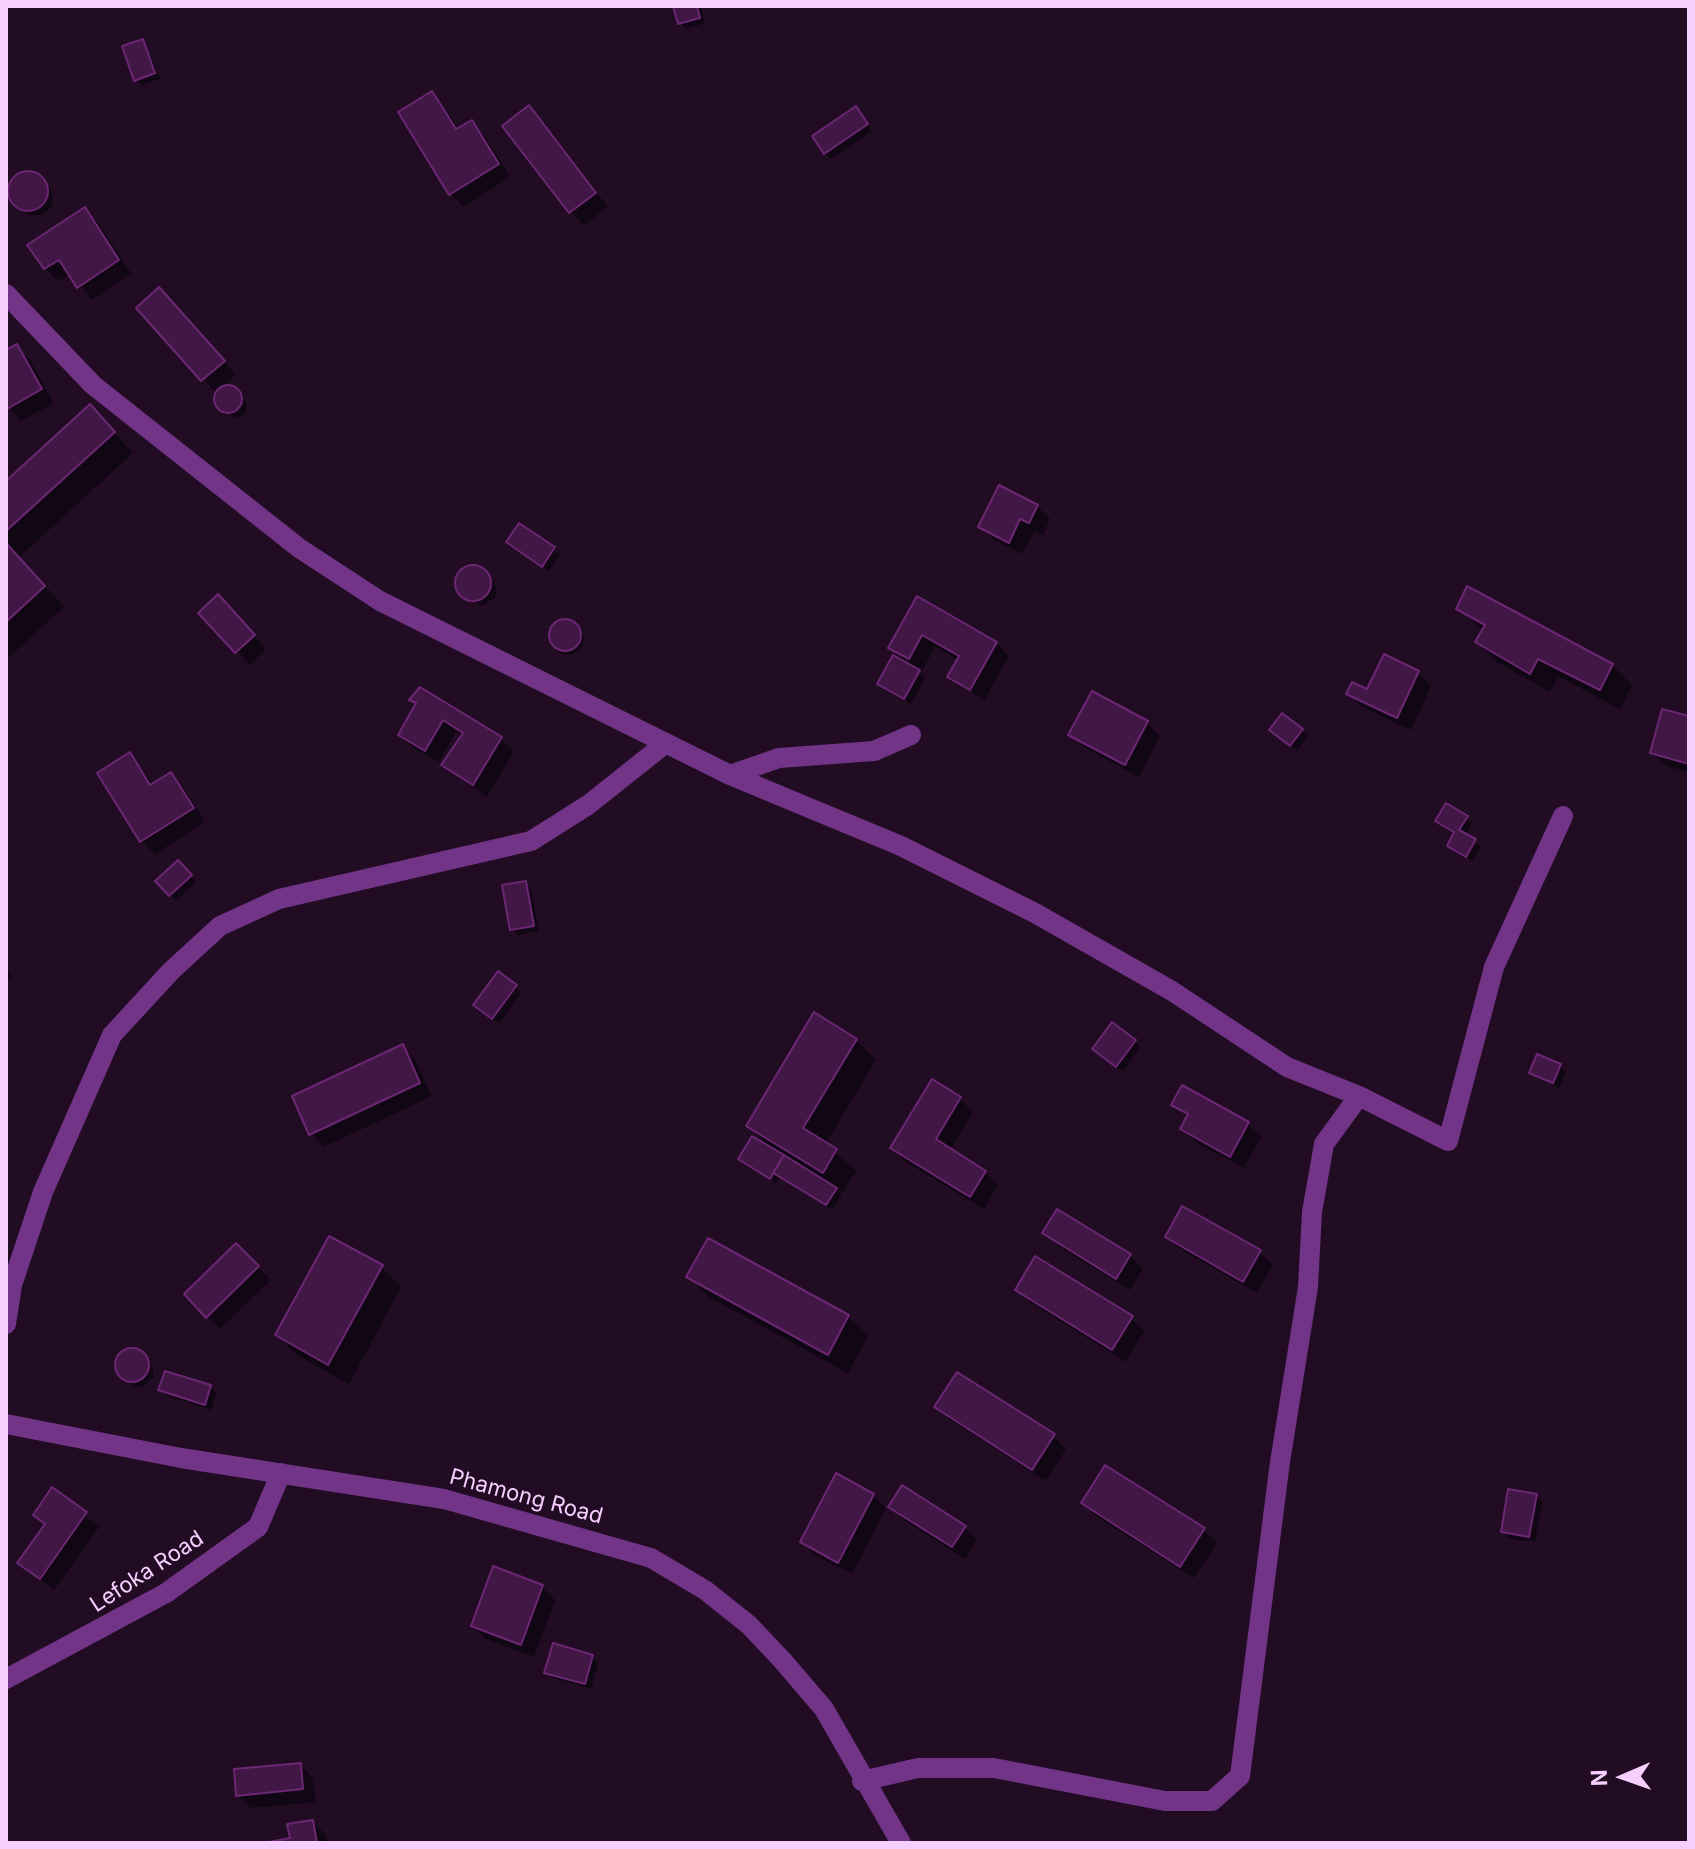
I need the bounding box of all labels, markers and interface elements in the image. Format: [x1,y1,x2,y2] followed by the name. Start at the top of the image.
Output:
[446,1464,606,1530] street label: Phamong Road
[85,1526,209,1618] street label: Lefoka Road
[1583,1737,1663,1817] north arrow
[1586,1769,1612,1787] text: N

